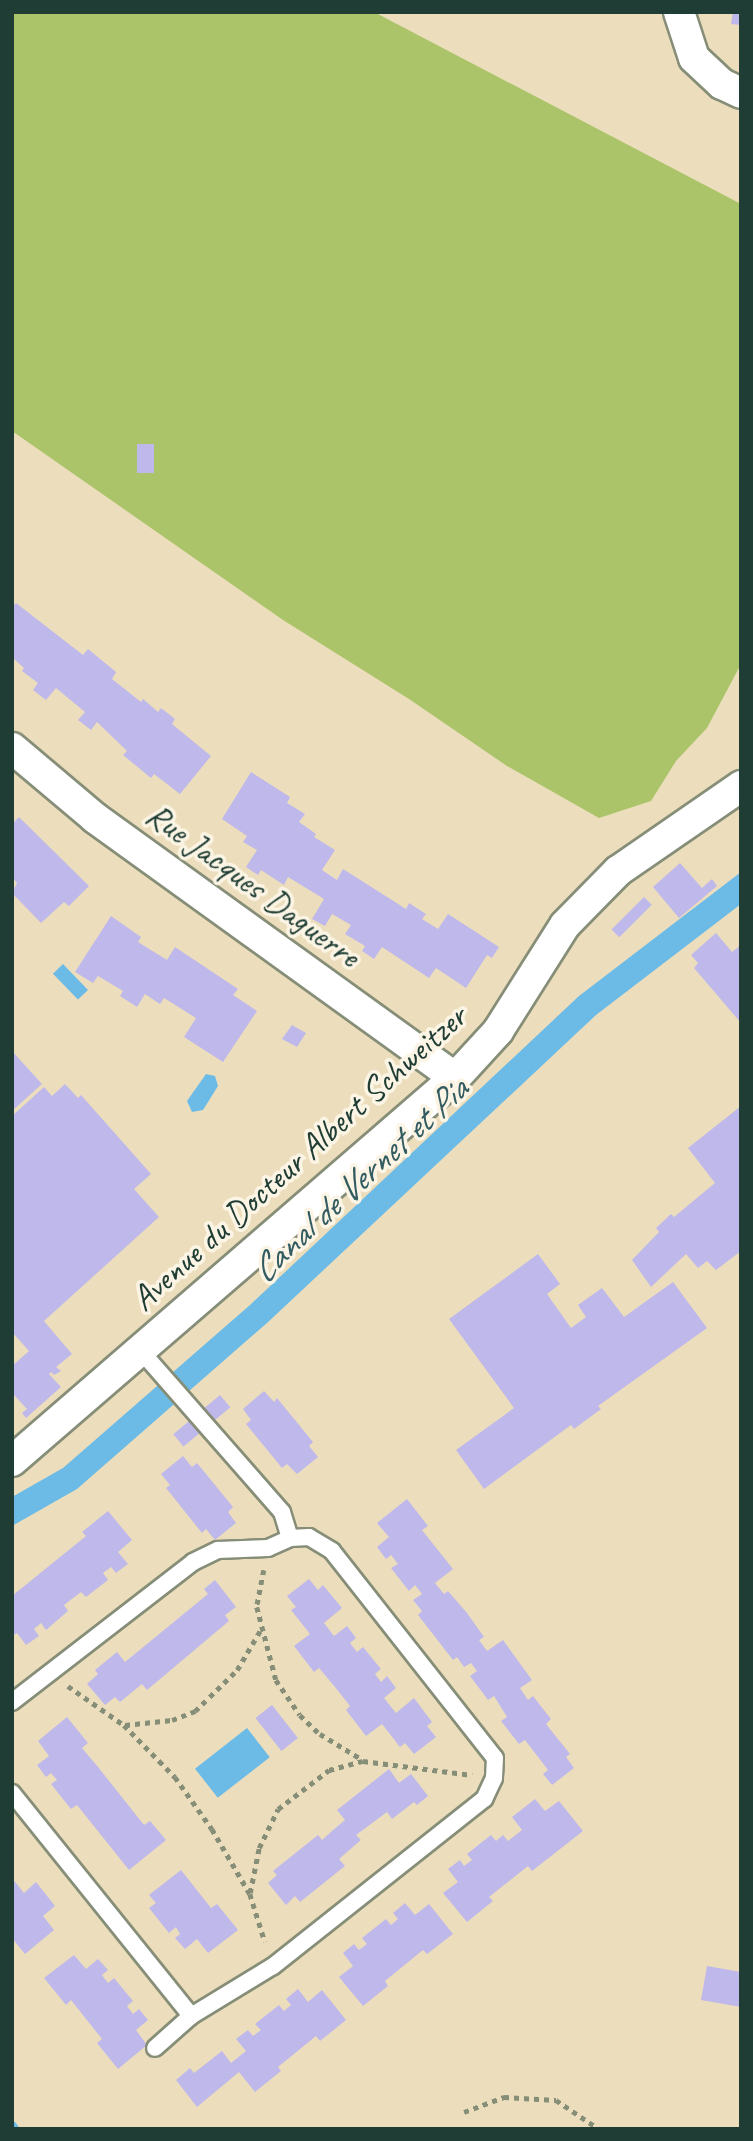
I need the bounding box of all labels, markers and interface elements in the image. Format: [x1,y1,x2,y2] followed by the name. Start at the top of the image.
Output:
[137,793,369,977] street label: Rue Jacques Daguerre
[123,997,475,1319] street label: Avenue du Docteur Albert Schweitzer
[241,1068,477,1292] water label: Canal de Vernet et Pia

